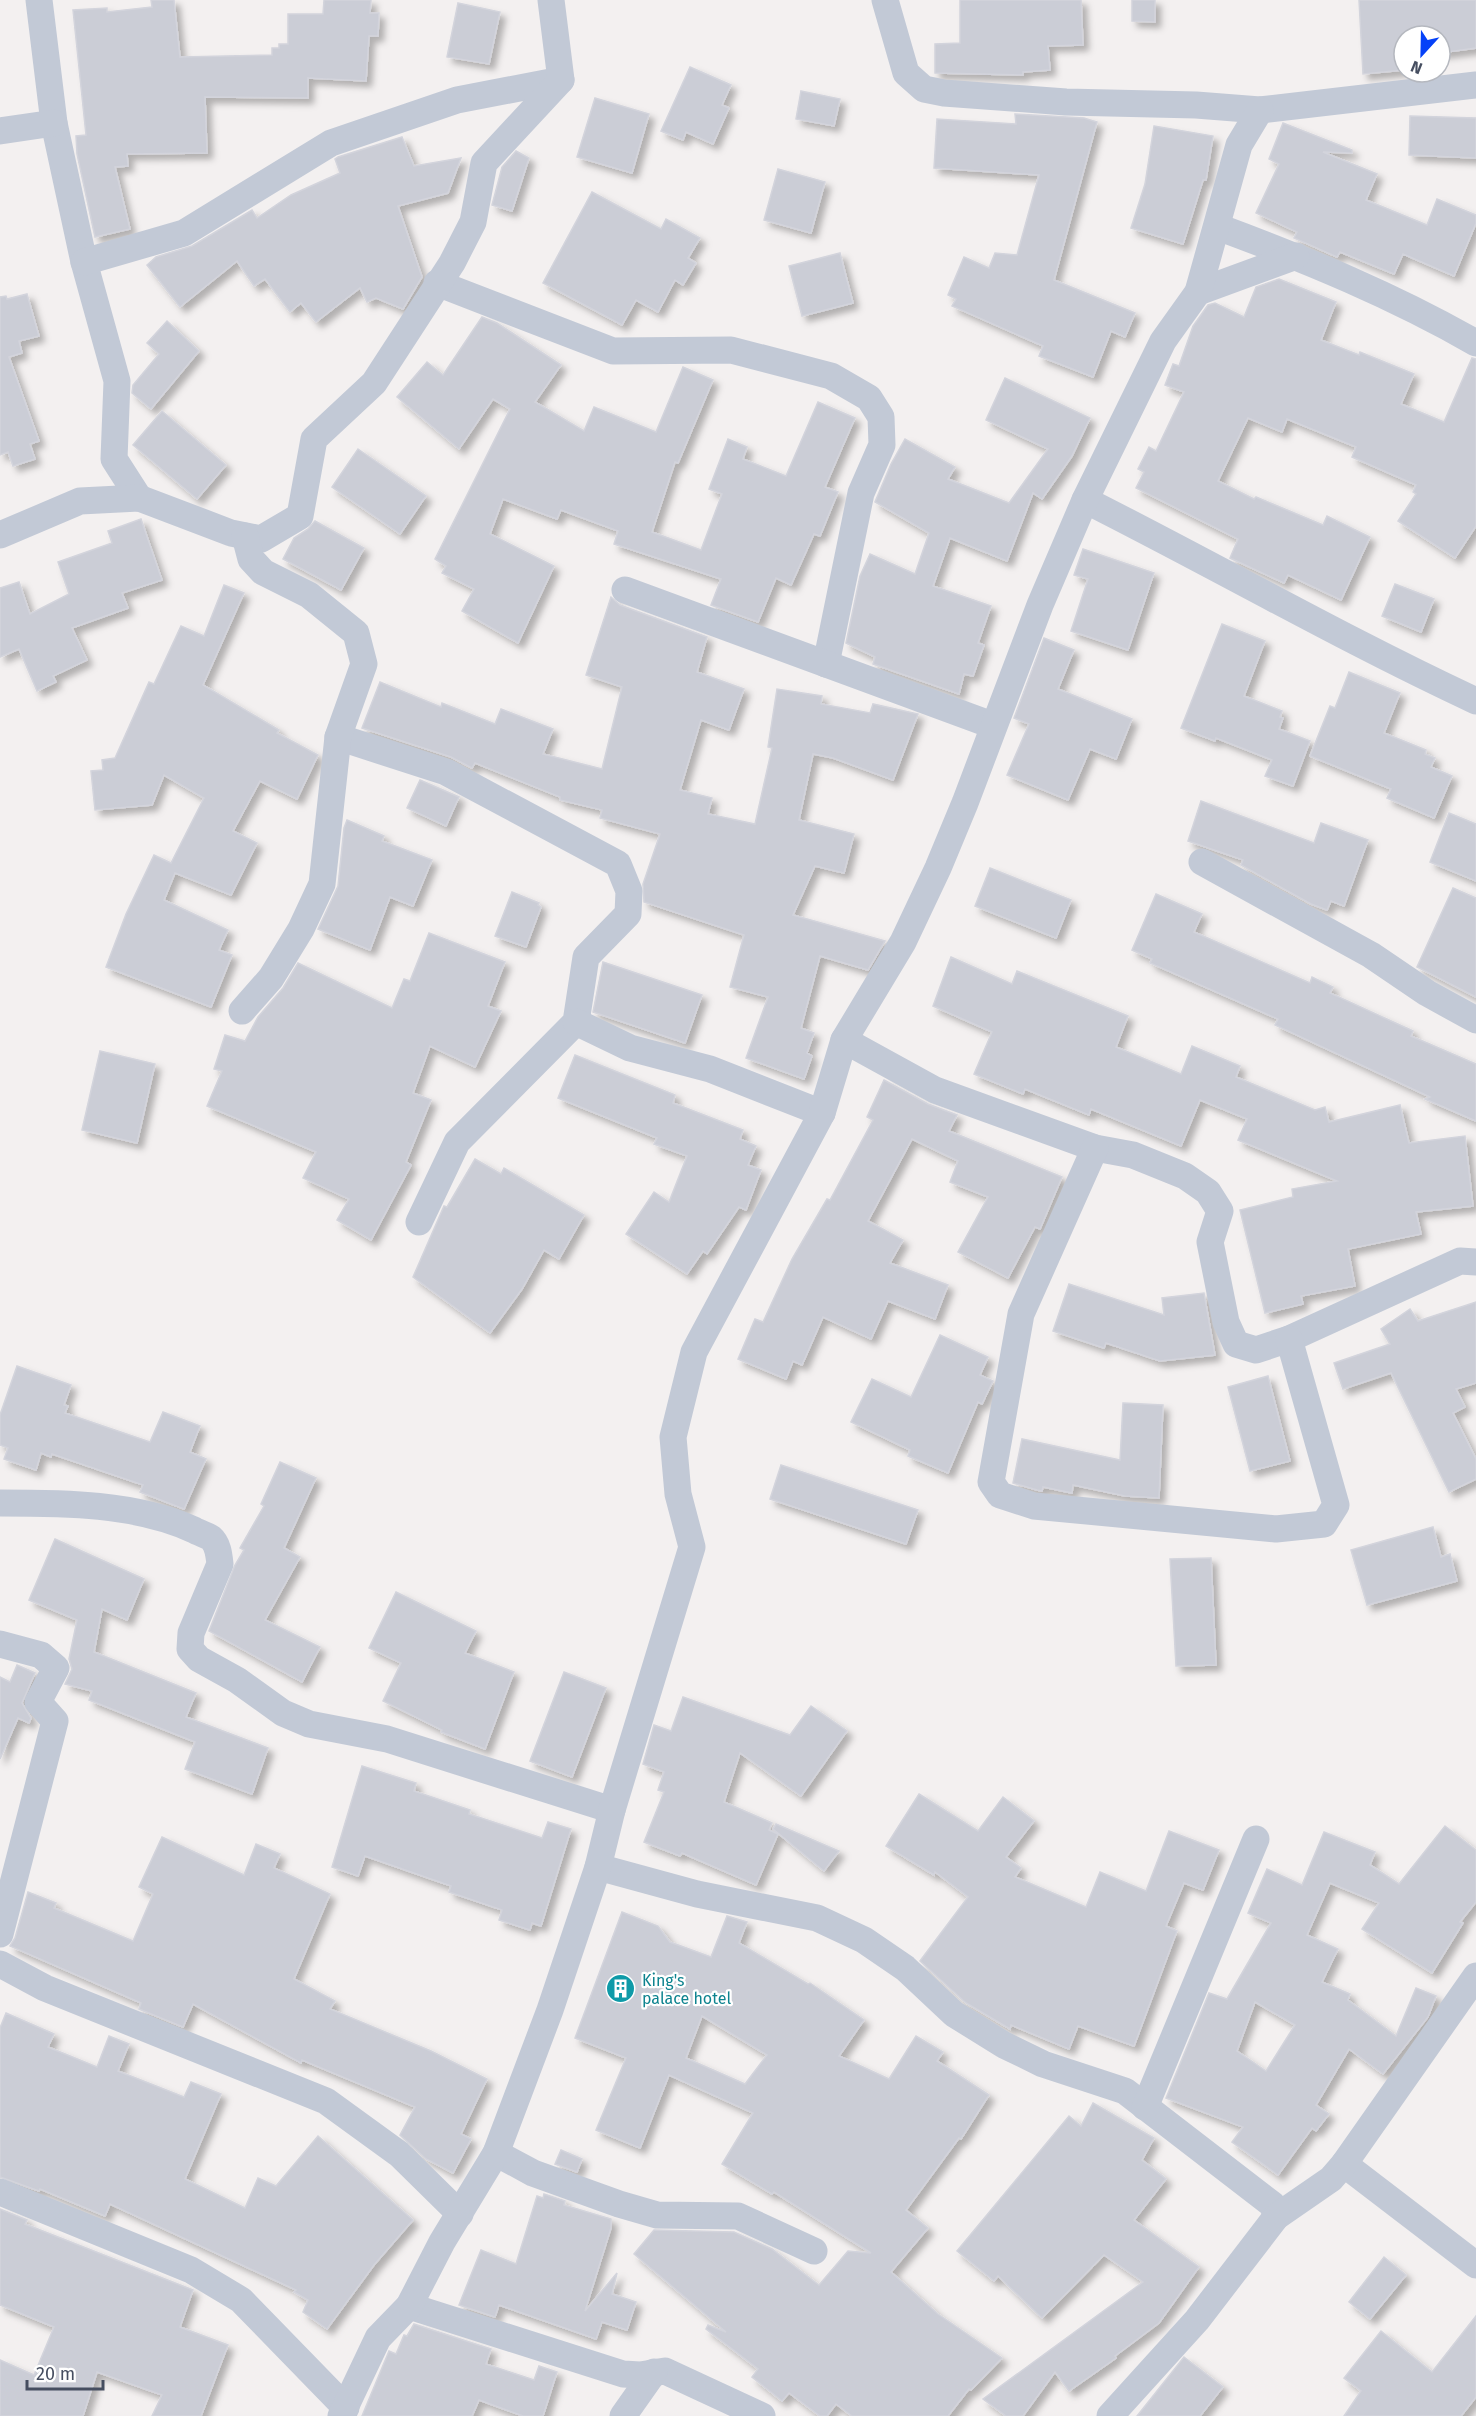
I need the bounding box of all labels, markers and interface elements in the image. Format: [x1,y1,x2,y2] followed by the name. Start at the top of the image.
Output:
[1392,24,1452,84] north arrow
[1408,57,1425,78] text: N
[642,1971,731,2008] place label: King's palace hotel
[605,1973,637,2005] building icon: King's palace hotel
[27,2353,104,2391] scale bar
[36,2363,75,2385] text: 20 m

